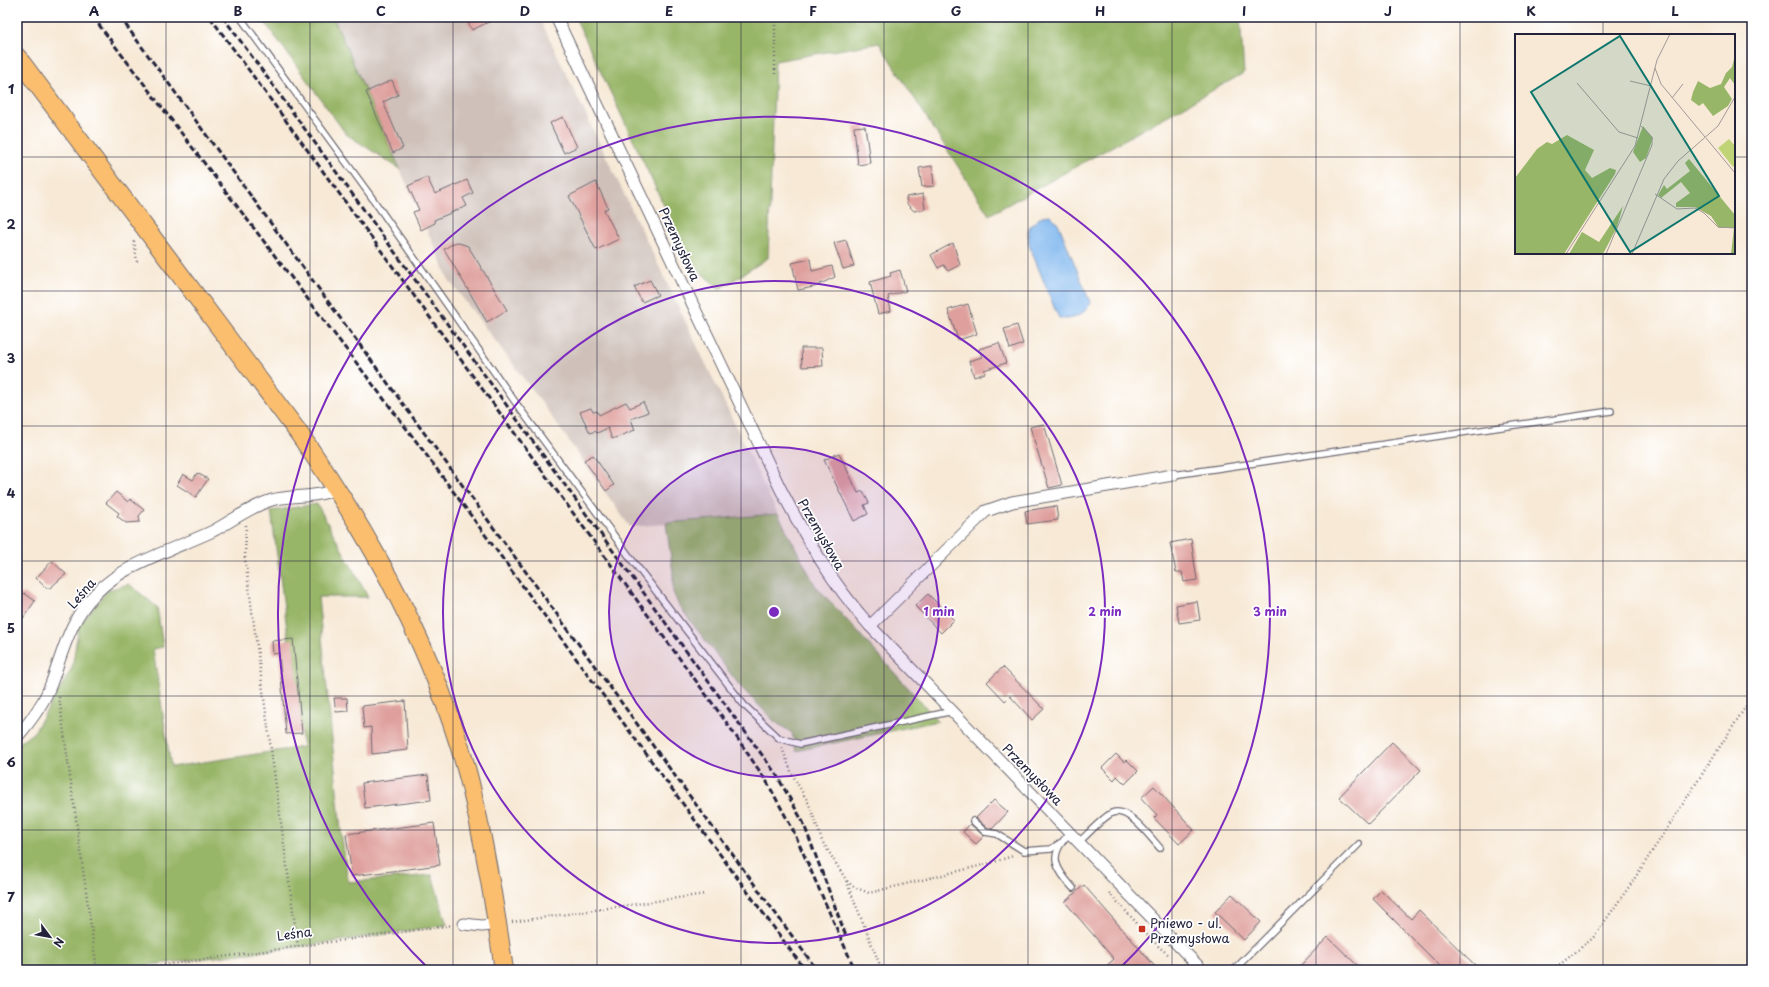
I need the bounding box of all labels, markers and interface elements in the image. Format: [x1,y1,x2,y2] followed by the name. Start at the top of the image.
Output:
[89,1,99,20] text: A
[234,1,243,20] text: B
[376,1,386,20] text: C
[520,1,530,20] text: D
[665,1,673,20] text: E
[809,1,817,20] text: F
[951,1,961,20] text: G
[1095,1,1105,20] text: H
[1242,1,1246,20] text: I
[1384,1,1392,20] text: J
[1526,1,1536,20] text: K
[1671,1,1679,20] text: L
[1515,34,1735,254] inset map
[8,79,14,98] text: 1
[655,204,706,285] street label: Przemysłowa
[6,214,16,233] text: 2
[7,348,16,367] text: 3
[7,483,16,502] text: 4
[794,495,851,574] street label: Przemysłowa
[62,573,100,612] street label: Leśna
[923,602,955,620] text: 1 min
[1088,602,1122,620] text: 2 min
[1253,602,1287,620] text: 3 min
[767,605,781,619] centre of rings
[7,618,15,637] text: 5
[999,739,1068,810] street label: Przemysłowa
[6,752,16,771] text: 6
[7,887,15,906] text: 7
[1150,913,1230,947] place label: Pniewo - ul. Przemysłowa
[30,917,70,957] north arrow
[275,921,314,945] street label: Leśna
[1137,924,1147,934] marker: Pniewo - ul. Przemysłowa
[49,934,68,951] text: N

